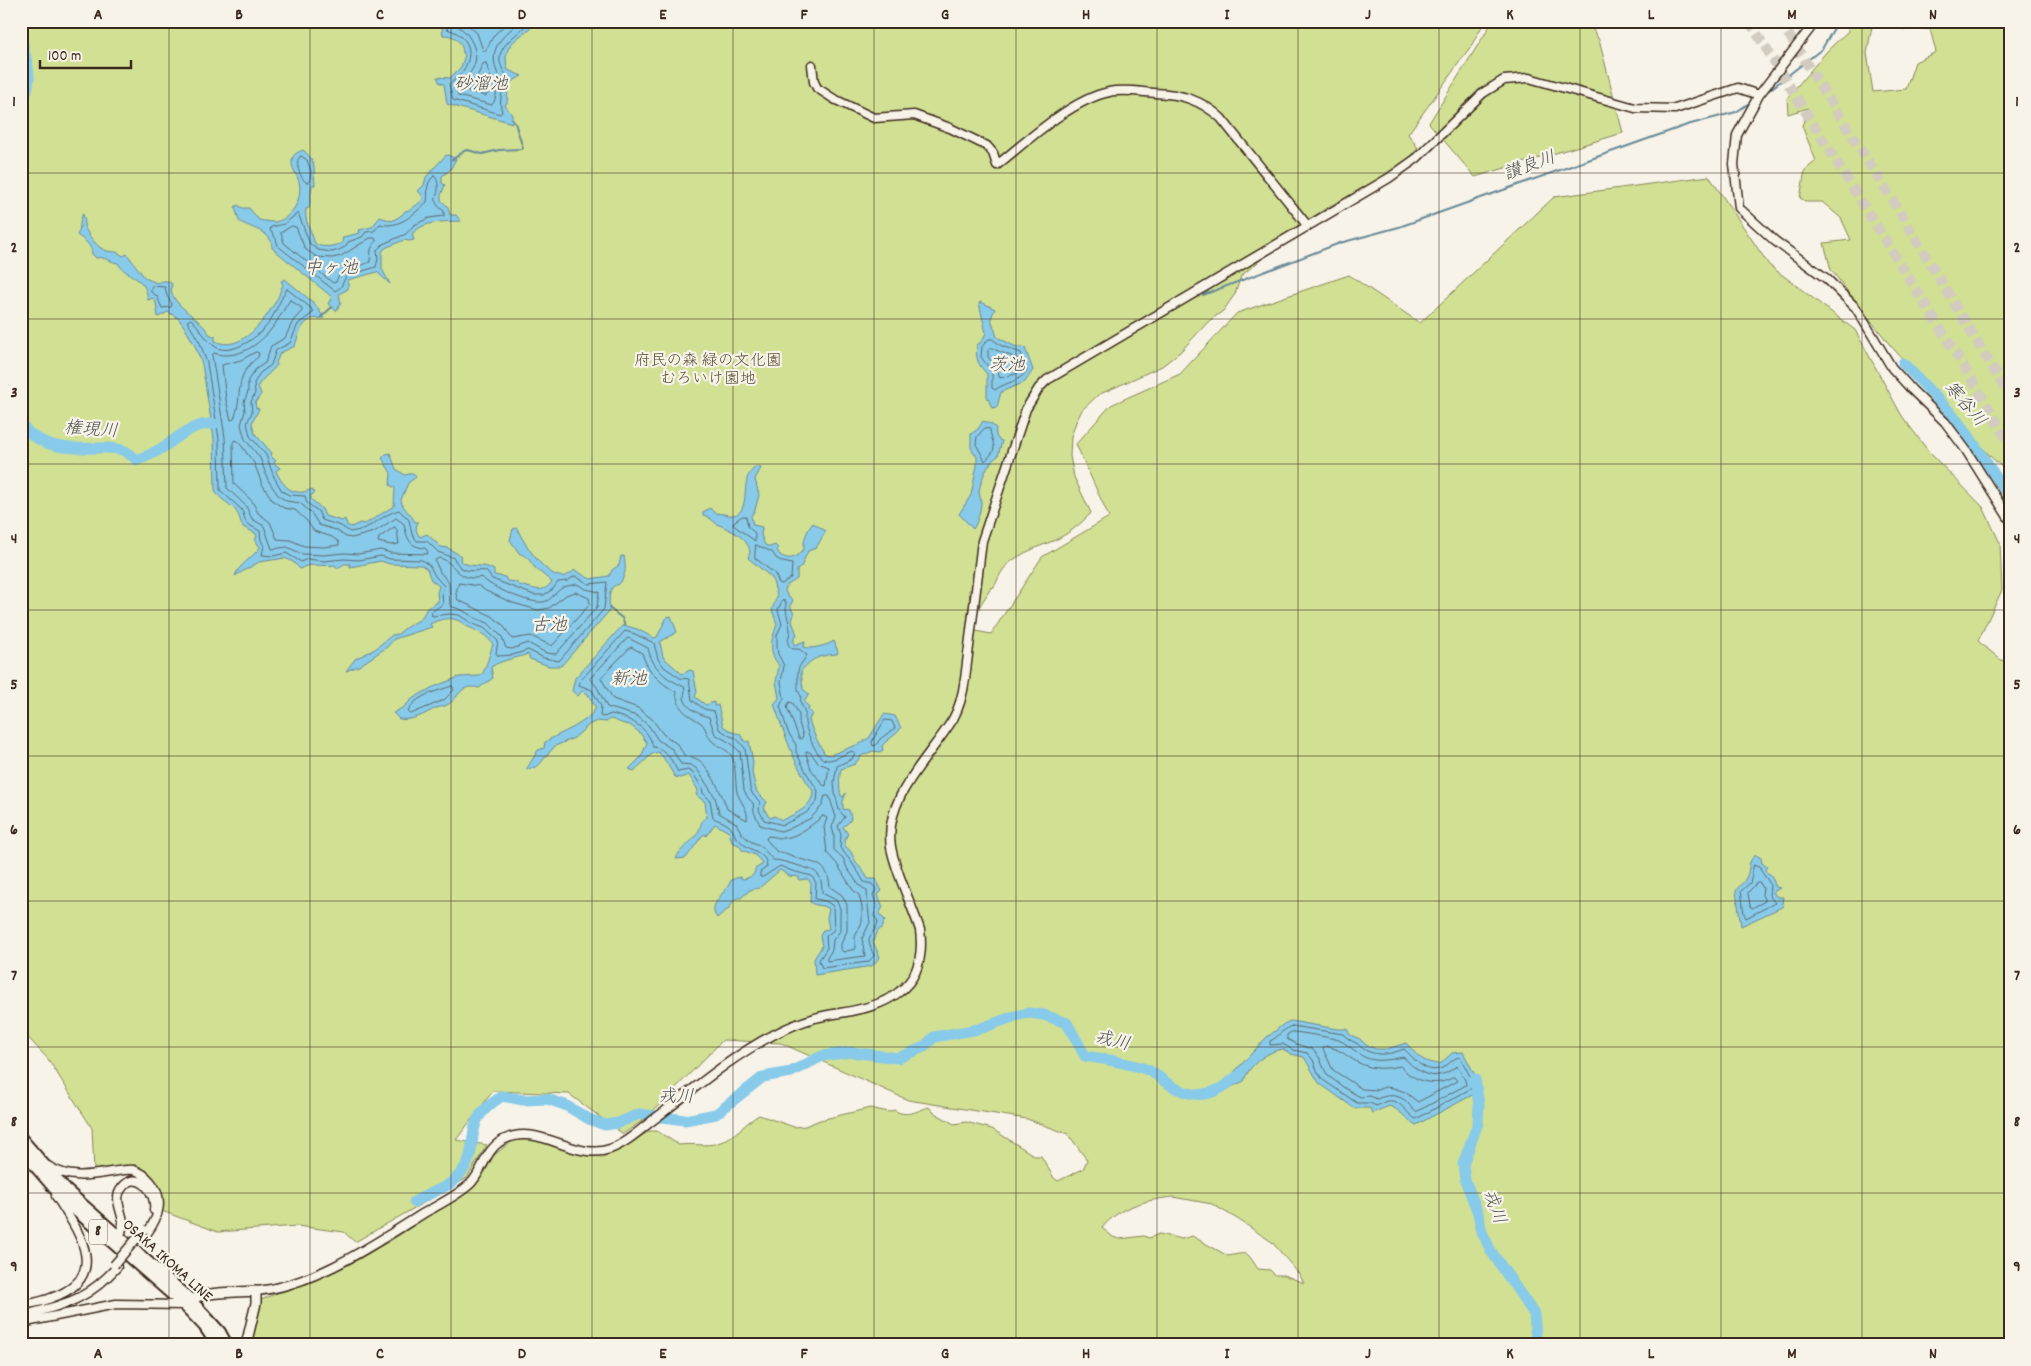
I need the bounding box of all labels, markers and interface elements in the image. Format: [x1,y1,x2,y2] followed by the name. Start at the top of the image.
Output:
[94,4,103,27] text: A
[235,4,243,27] text: B
[376,4,384,27] text: C
[518,4,527,27] text: D
[659,4,667,27] text: E
[800,4,808,27] text: F
[941,4,949,27] text: G
[1082,4,1090,27] text: H
[1225,4,1231,27] text: I
[1365,4,1371,27] text: J
[1506,4,1514,27] text: K
[1648,4,1655,27] text: L
[1787,4,1797,27] text: M
[1929,4,1937,27] text: N
[40,38,131,70] scale bar
[48,46,81,68] text: 100 m
[454,73,509,98] water label: 砂溜池
[12,91,16,114] text: 1
[2015,91,2019,114] text: 1
[1500,146,1560,188] water label: 讃良川
[11,237,18,260] text: 2
[2014,237,2021,260] text: 2
[304,257,359,282] water label: 中ヶ池
[634,350,782,391] park label: 府民の森 緑の文化園 むろいけ園地
[989,354,1026,379] water label: 茨池
[1937,376,1991,434] water label: 寒谷川
[10,382,18,405] text: 3
[2013,382,2021,405] text: 3
[63,417,119,445] water label: 権現川
[11,528,17,551] text: 4
[2014,528,2020,551] text: 4
[531,614,568,639] water label: 古池
[611,668,648,693] water label: 新池
[10,674,18,697] text: 5
[2013,674,2021,697] text: 5
[10,819,18,842] text: 6
[2013,819,2021,842] text: 6
[11,965,17,988] text: 7
[2014,965,2020,988] text: 7
[1092,1026,1132,1058] water label: 戎川
[658,1085,694,1111] water label: 戎川
[11,1111,18,1134] text: 8
[2014,1111,2021,1134] text: 8
[1475,1186,1511,1228] water label: 戎川
[117,1214,218,1308] street label: OSAKA IKOMA LINE
[89,1220,107,1244] road number: 8
[10,1256,18,1279] text: 9
[2013,1256,2021,1279] text: 9
[94,1343,103,1366] text: A
[235,1343,243,1366] text: B
[376,1343,384,1366] text: C
[518,1343,527,1366] text: D
[659,1343,667,1366] text: E
[800,1343,808,1366] text: F
[941,1343,949,1366] text: G
[1082,1343,1090,1366] text: H
[1225,1343,1231,1366] text: I
[1365,1343,1371,1366] text: J
[1506,1343,1514,1366] text: K
[1648,1343,1655,1366] text: L
[1787,1343,1797,1366] text: M
[1929,1343,1937,1366] text: N

